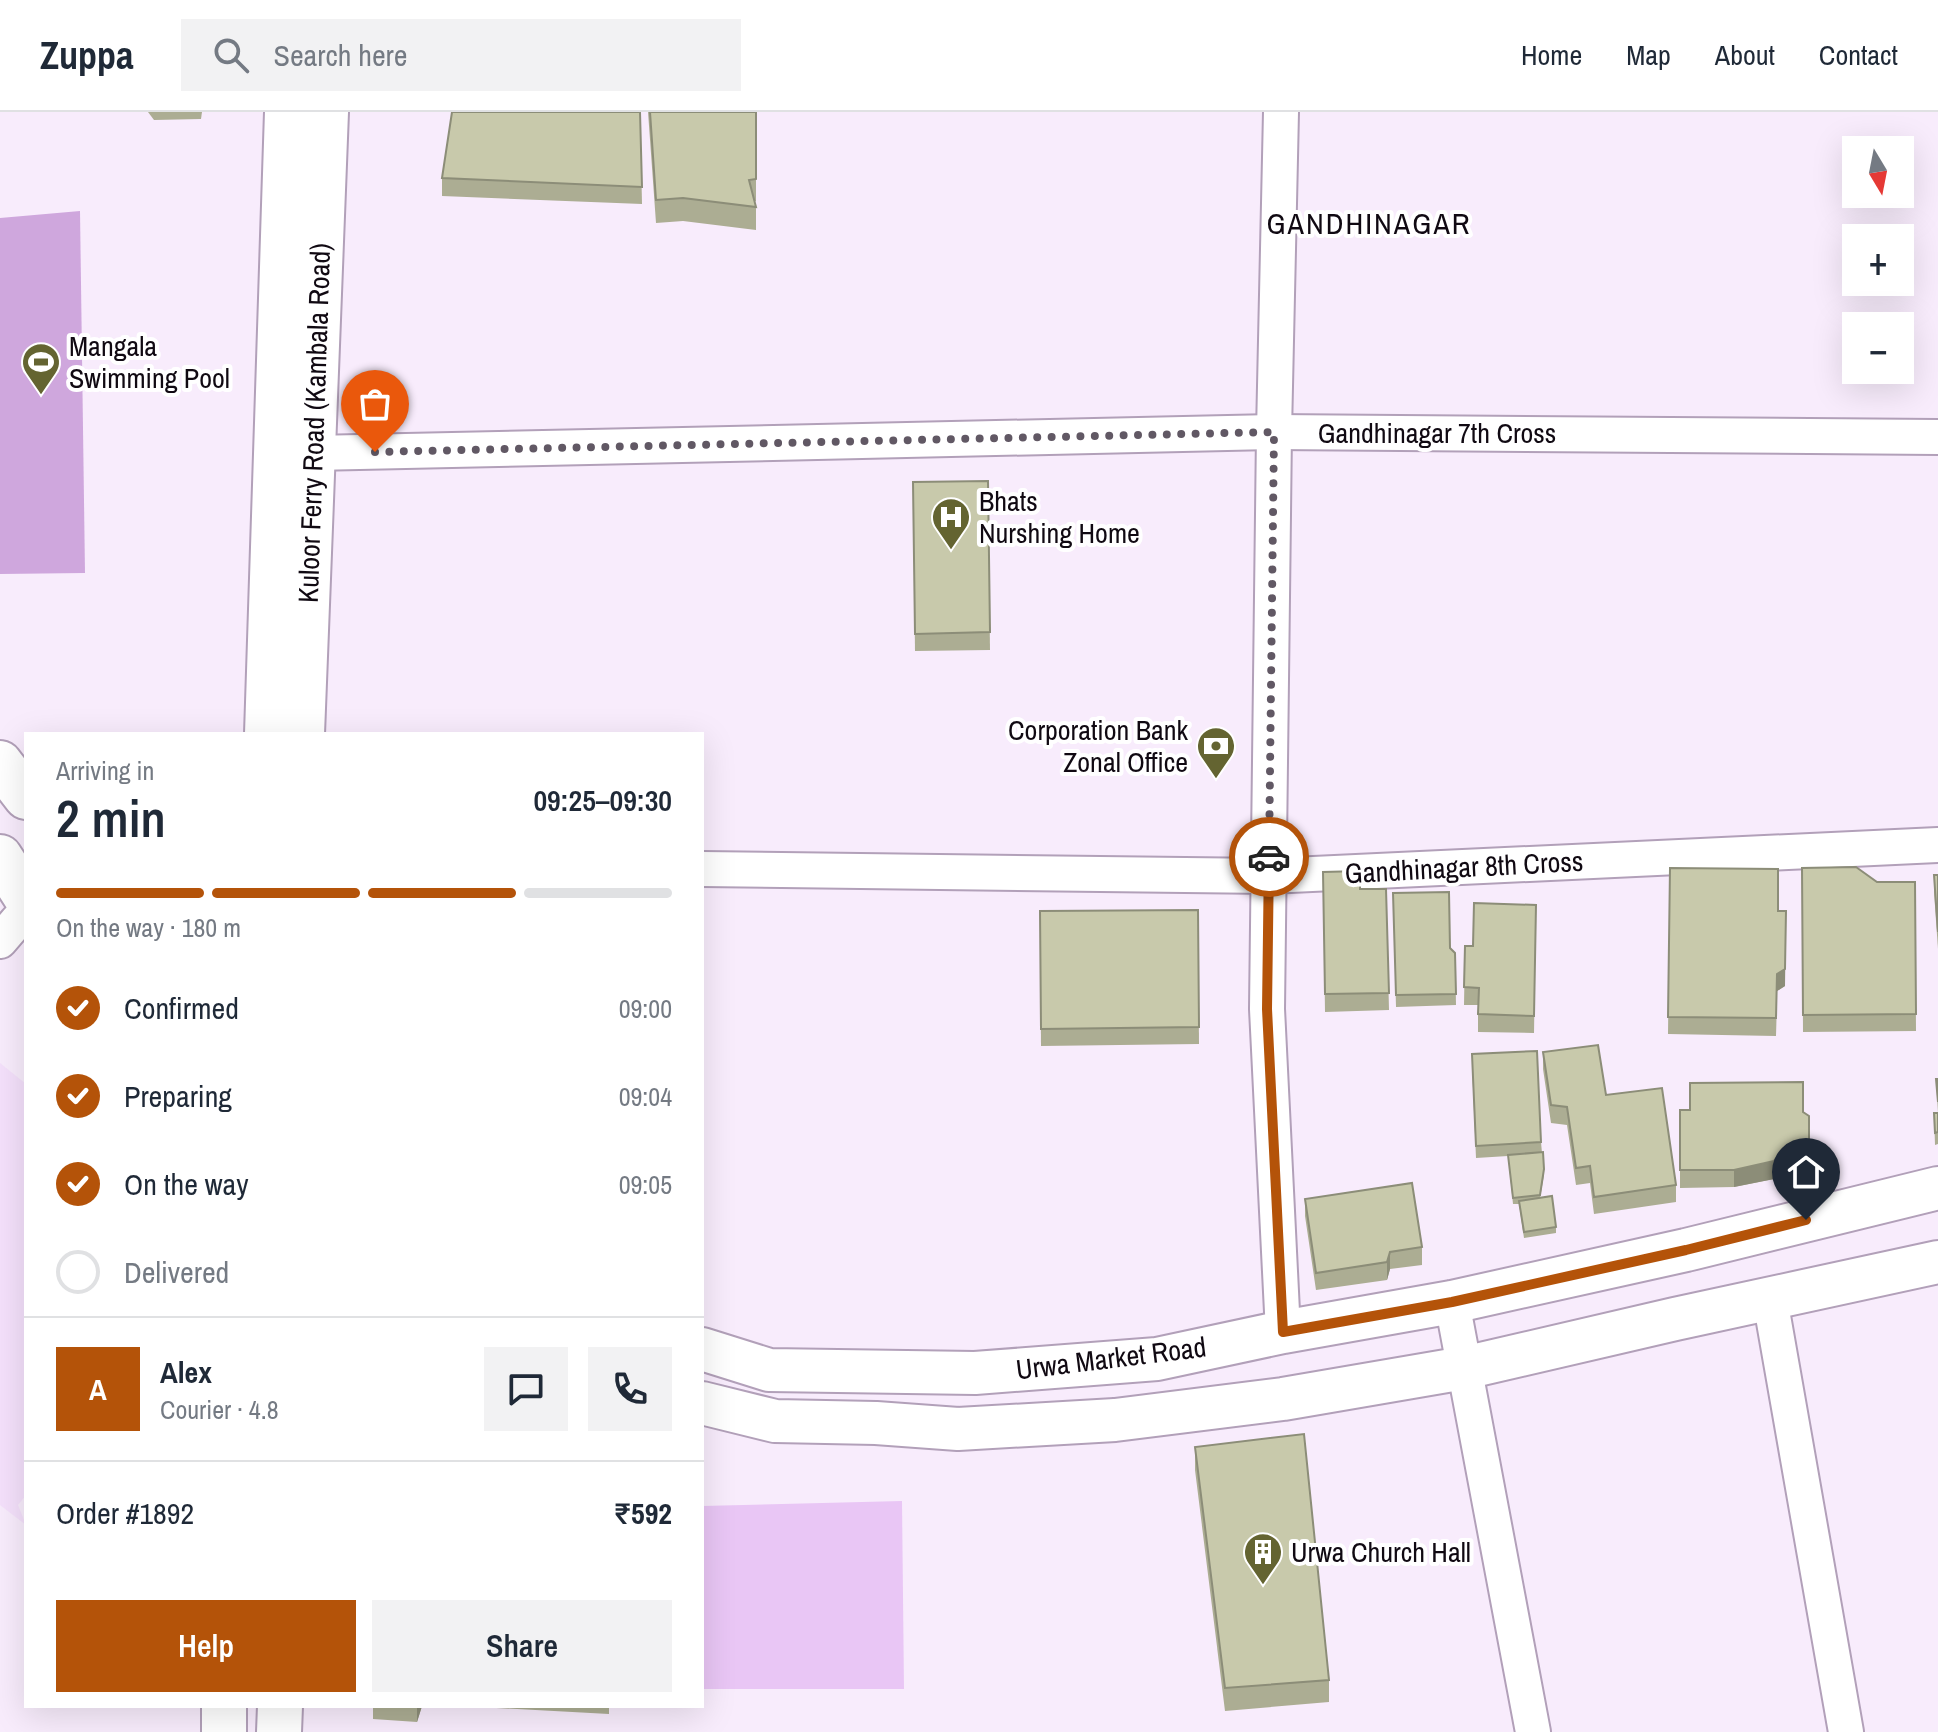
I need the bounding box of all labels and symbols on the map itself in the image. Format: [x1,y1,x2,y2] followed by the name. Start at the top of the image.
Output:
[1842,136,1914,208] north arrow
[1266,203,1472,243] district label: GANDHINAGAR
[289,242,339,604] street label: Kuloor Ferry Road (Kambala Road)
[69,327,230,397] place label: Mangala Swimming Pool
[20,341,62,396] sports icon: Mangala Swimming Pool
[341,370,409,452] pin
[1318,414,1556,452] street label: Gandhinagar 7th Cross
[979,482,1140,552] place label: Bhats Nurshing Home
[930,496,972,551] hospital icon: Bhats Nurshing Home
[1008,711,1189,781] place label: Corporation Bank Zonal Office
[1195,725,1237,780] bank icon: Corporation Bank Zonal Office
[1229,817,1309,897] courier
[1344,842,1584,892] street label: Gandhinagar 8th Cross
[1772,1138,1840,1220] pin
[1014,1327,1208,1389] street label: Urwa Market Road
[1242,1531,1284,1586] building icon: Urwa Church Hall
[1291,1533,1471,1571] place label: Urwa Church Hall

